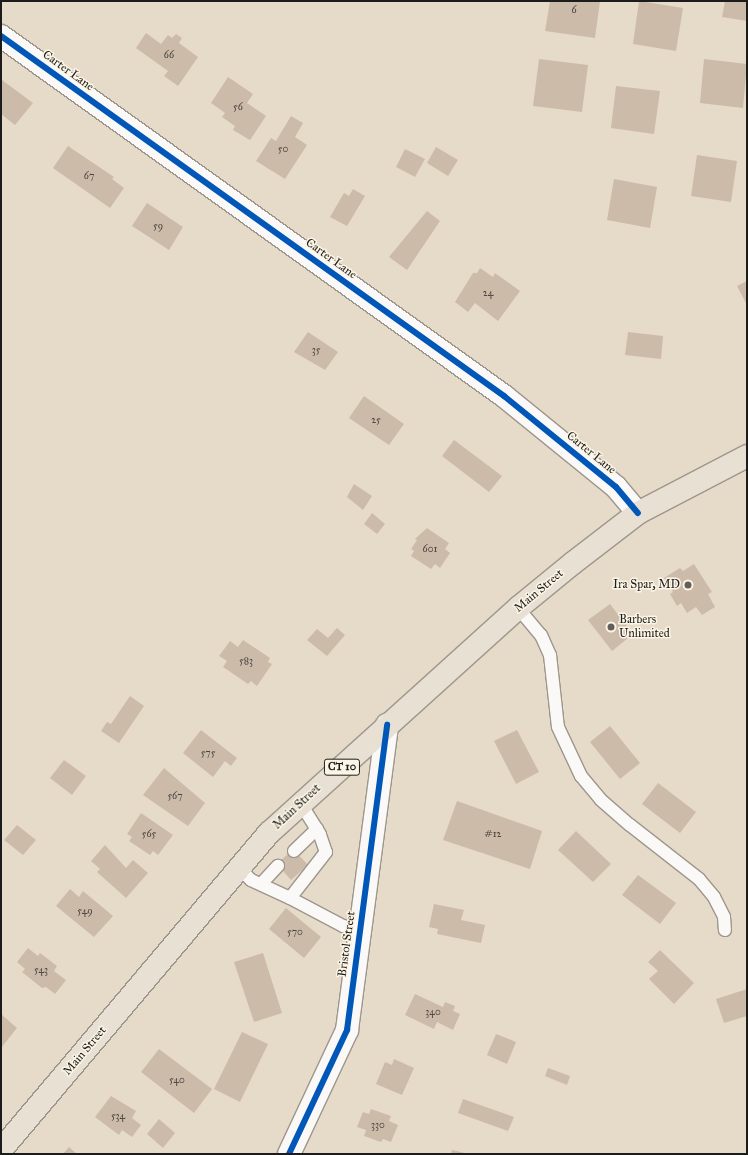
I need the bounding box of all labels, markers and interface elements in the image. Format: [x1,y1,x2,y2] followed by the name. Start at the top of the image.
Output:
[571,5,577,17] house number: 6
[40,48,96,94] street label: Carter Lane
[164,50,174,62] house number: 66
[233,102,243,114] house number: 56
[278,144,288,156] house number: 50
[84,171,94,183] house number: 67
[153,221,163,233] house number: 59
[303,236,359,282] street label: Carter Lane
[483,288,493,300] house number: 24
[312,345,320,357] house number: 35
[371,415,381,427] house number: 25
[563,429,619,477] street label: Carter Lane
[423,544,437,556] house number: 601
[512,566,566,616] street label: Main Street
[613,578,680,592] place label: Ira Spar, MD
[683,580,693,590] marker: Ira Spar, MD
[619,613,670,641] place label: Barbers Unlimited
[606,622,616,632] marker: Barbers Unlimited
[239,656,253,668] house number: 583
[201,748,215,760] house number: 575
[323,758,361,776] road number: CT 10
[270,781,324,833] street label: Main Street
[167,791,183,803] house number: 567
[142,829,156,841] house number: 565
[484,829,502,841] house number: #12
[77,906,93,918] house number: 549
[335,910,359,978] street label: Bristol Street
[287,927,303,939] house number: 570
[34,965,48,977] house number: 543
[425,1007,441,1019] house number: 340
[60,1024,110,1078] street label: Main Street
[169,1075,185,1087] house number: 540
[111,1111,125,1123] house number: 534
[371,1120,385,1132] house number: 330

